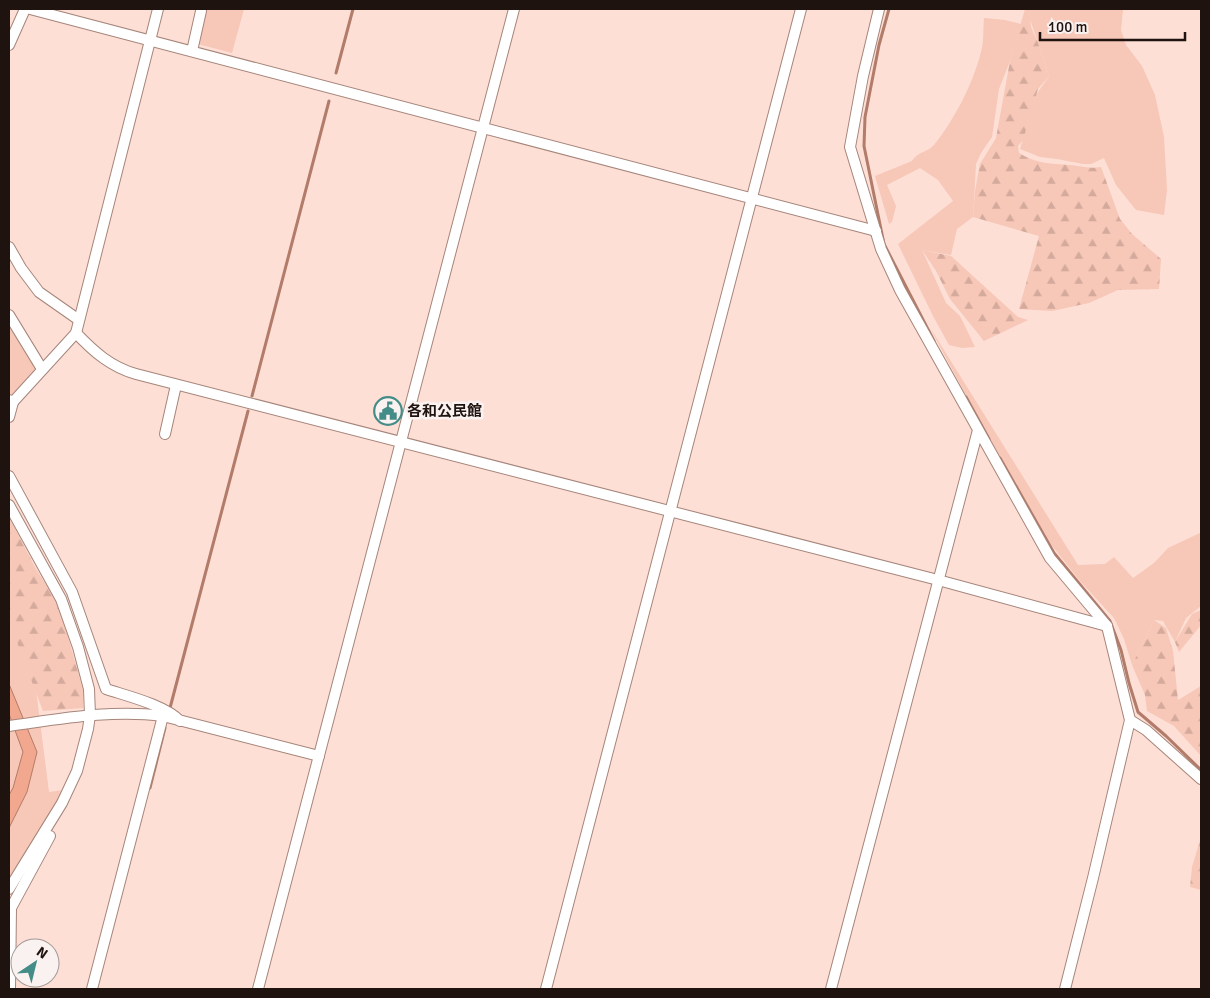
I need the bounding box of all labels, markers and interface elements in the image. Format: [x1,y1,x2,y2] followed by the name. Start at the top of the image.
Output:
[1040,10,1185,42] scale bar
[1048,18,1088,36] text: 100 m
[373,396,403,426] public building icon: 各和公民館
[407,402,482,420] place label: 各和公民館
[10,938,60,988] north arrow
[33,943,51,963] text: N

